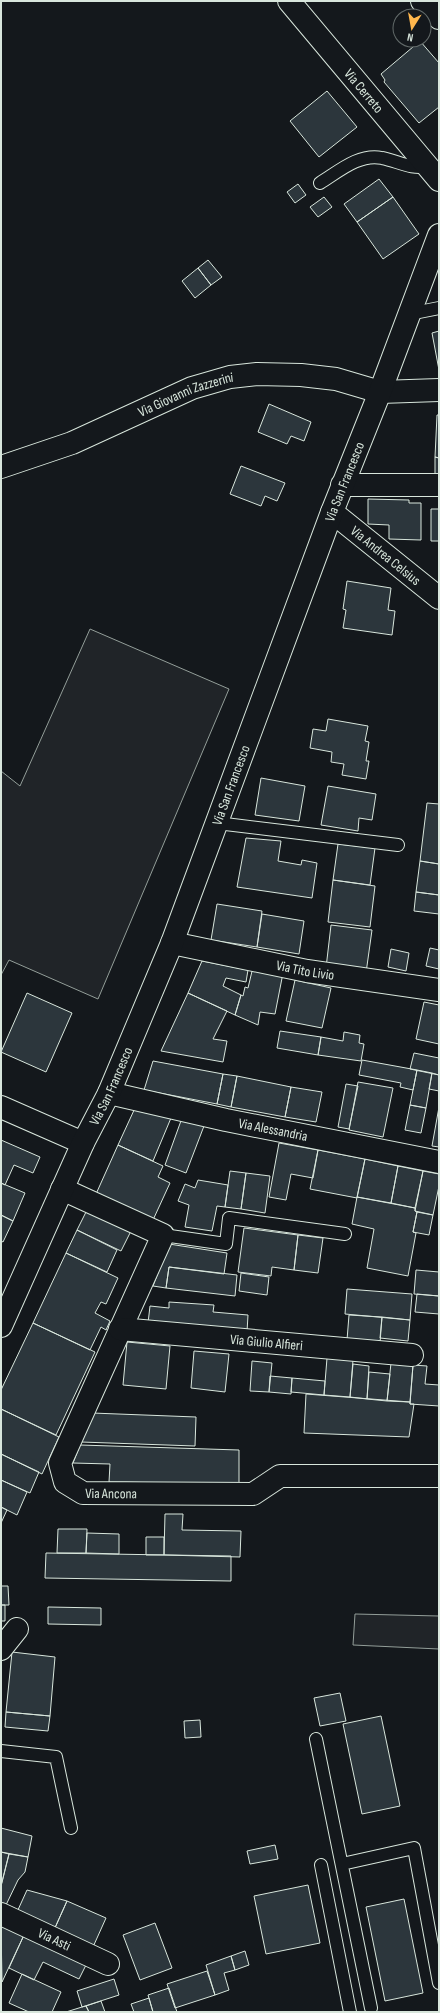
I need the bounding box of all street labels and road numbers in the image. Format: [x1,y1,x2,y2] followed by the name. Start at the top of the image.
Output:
[341,65,388,116] street label: Via Cerreto
[135,368,234,420] street label: Via Giovanni Zazzerini
[321,439,368,524] street label: Via San Francesco
[347,522,424,589] street label: Via Andrea Celsius
[208,742,253,828] street label: Via San Francesco
[275,956,336,983] street label: Via Tito Livio
[85,1044,136,1128] street label: Via San Francesco
[237,1114,309,1144] street label: Via Alessandria
[229,1330,303,1354] street label: Via Giulio Alfieri
[85,1485,137,1502] street label: Via Ancona
[35,1924,74,1954] street label: Via Asti

